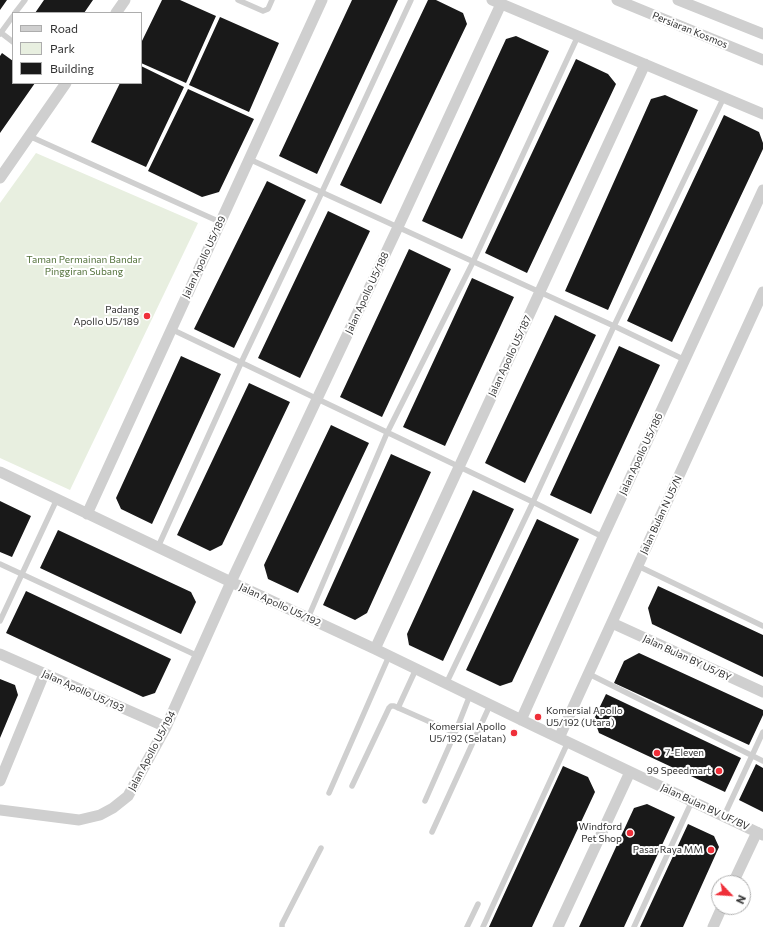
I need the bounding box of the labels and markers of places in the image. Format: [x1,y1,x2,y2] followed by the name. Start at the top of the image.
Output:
[74,304,139,328] place label: Padang Apollo U5/189
[142,311,152,321] marker: Padang Apollo U5/189
[546,705,623,728] place label: Komersial Apollo U5/192 (Utara)
[533,712,543,722] marker: Komersial Apollo U5/192 (Utara)
[429,721,506,744] place label: Komersial Apollo U5/192 (Selatan)
[509,728,519,738] marker: Komersial Apollo U5/192 (Selatan)
[665,747,704,759] place label: 7-Eleven
[652,748,662,758] marker: 7-Eleven
[647,765,711,777] place label: 99 Speedmart
[714,766,724,776] marker: 99 Speedmart
[578,821,622,844] place label: Windford Pet Shop
[625,828,635,838] marker: Windford Pet Shop
[633,844,703,856] place label: Pasar Raya MM
[706,845,716,855] marker: Pasar Raya MM

